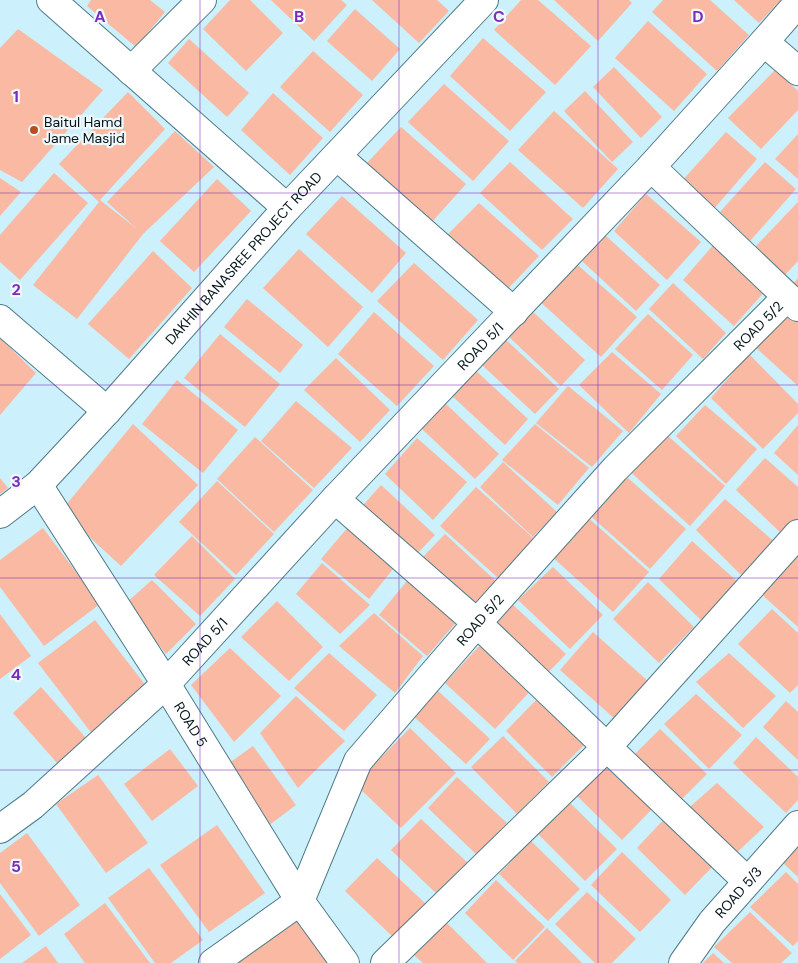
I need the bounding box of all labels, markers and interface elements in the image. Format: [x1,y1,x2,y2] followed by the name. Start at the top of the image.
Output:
[94,6,106,27] text: A
[294,6,304,27] text: B
[493,6,505,27] text: C
[692,6,704,27] text: D
[13,86,19,107] text: 1
[44,113,125,147] place label: Baitul Hamd Jame Masjid
[28,124,40,136] marker: Baitul Hamd Jame Masjid
[161,168,326,348] street label: DAKHIN BANASREE PROJECT ROAD
[11,279,21,300] text: 2
[730,297,787,354] street label: ROAD 5/2
[453,319,507,374] street label: ROAD 5/1
[11,471,21,492] text: 3
[453,590,508,649] street label: ROAD 5/2
[178,614,231,670] street label: ROAD 5/1
[11,664,21,685] text: 4
[170,698,212,750] street label: ROAD 5
[11,856,21,877] text: 5
[711,863,766,922] street label: ROAD 5/3

